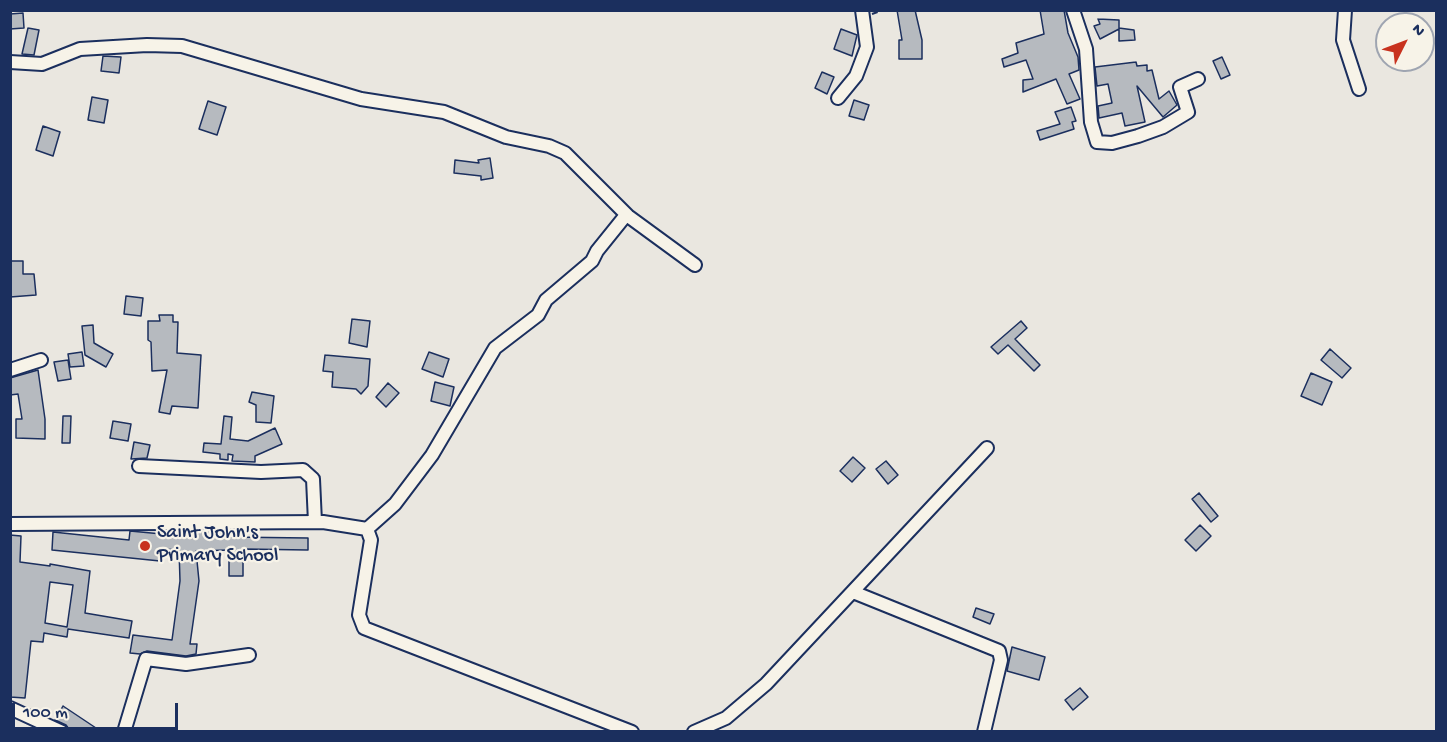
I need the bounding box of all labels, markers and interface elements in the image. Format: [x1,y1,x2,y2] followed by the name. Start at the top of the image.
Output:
[1375,12,1435,72] north arrow
[1407,21,1428,41] text: N
[157,522,278,569] place label: Saint John's Primary School
[138,539,152,553] marker: Saint John's Primary School
[15,691,182,729] scale bar
[23,703,68,724] text: 100 m

